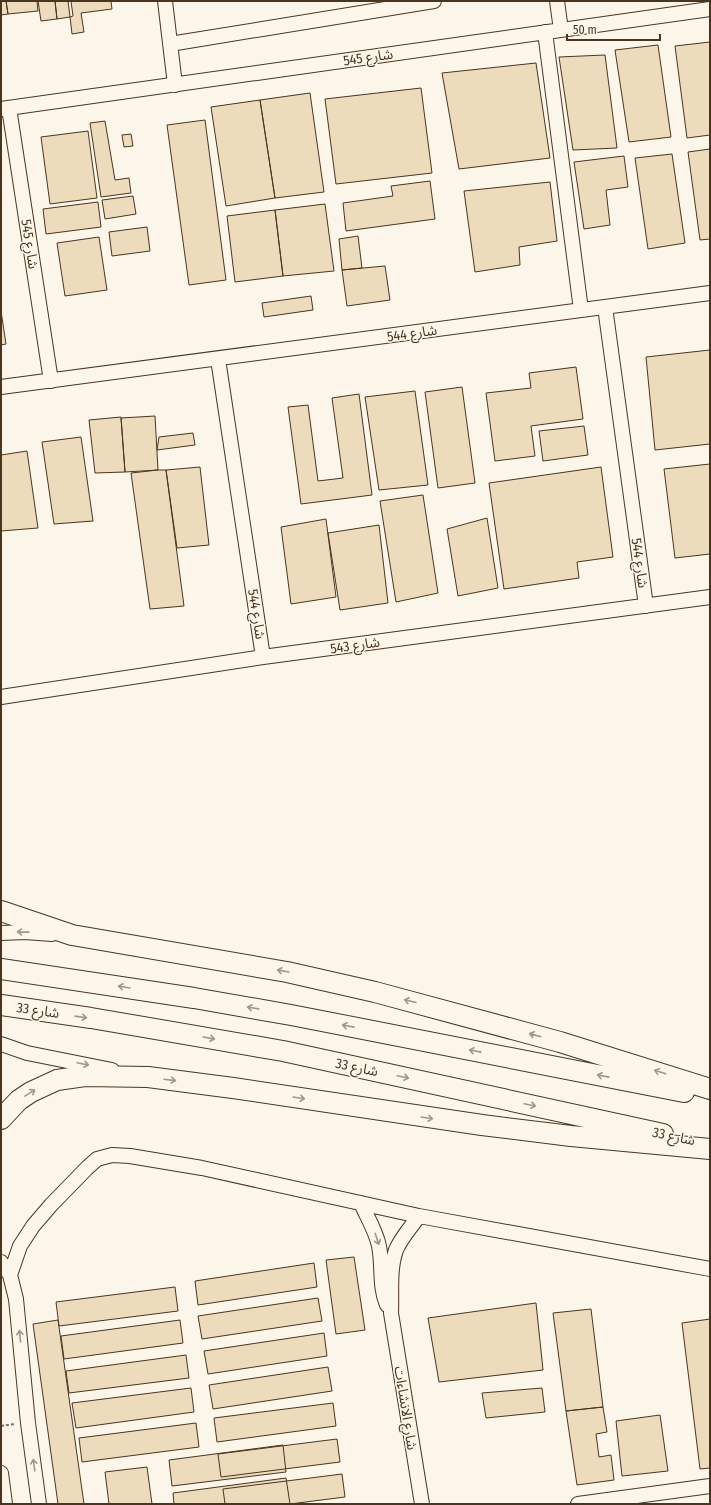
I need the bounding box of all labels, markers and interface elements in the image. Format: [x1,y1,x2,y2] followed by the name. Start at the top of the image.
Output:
[567,16,660,42] scale bar
[573,23,597,37] text: 50 m
[342,46,394,71] street label: شارع 545
[15,218,42,270] street label: شارع 545
[386,322,439,347] street label: شارع 544
[626,537,651,590] street label: شارع 544
[242,588,269,641] street label: شارع 544
[329,634,381,659] street label: شارع 543
[17,928,30,936] one-way arrow
[277,967,290,975] one-way arrow
[118,983,131,991] one-way arrow
[404,996,417,1004] one-way arrow
[15,999,61,1024] street label: شارع 33
[247,1004,260,1012] one-way arrow
[74,1013,87,1021] one-way arrow
[342,1022,355,1030] one-way arrow
[529,1031,542,1038] one-way arrow
[203,1034,216,1042] one-way arrow
[469,1047,482,1055] one-way arrow
[334,1055,380,1082] street label: شارع 33
[76,1060,89,1068] one-way arrow
[654,1068,666,1076] one-way arrow
[597,1072,610,1080] one-way arrow
[396,1073,409,1081] one-way arrow
[163,1076,176,1084] one-way arrow
[24,1089,36,1097] one-way arrow
[292,1094,305,1102] one-way arrow
[523,1101,536,1109] one-way arrow
[420,1114,433,1122] one-way arrow
[651,1124,697,1151] street label: شارع 33
[373,1233,381,1245] one-way arrow
[16,1330,23,1343] one-way arrow
[389,1365,421,1452] street label: شارع الانشاءات
[30,1459,38,1472] one-way arrow

